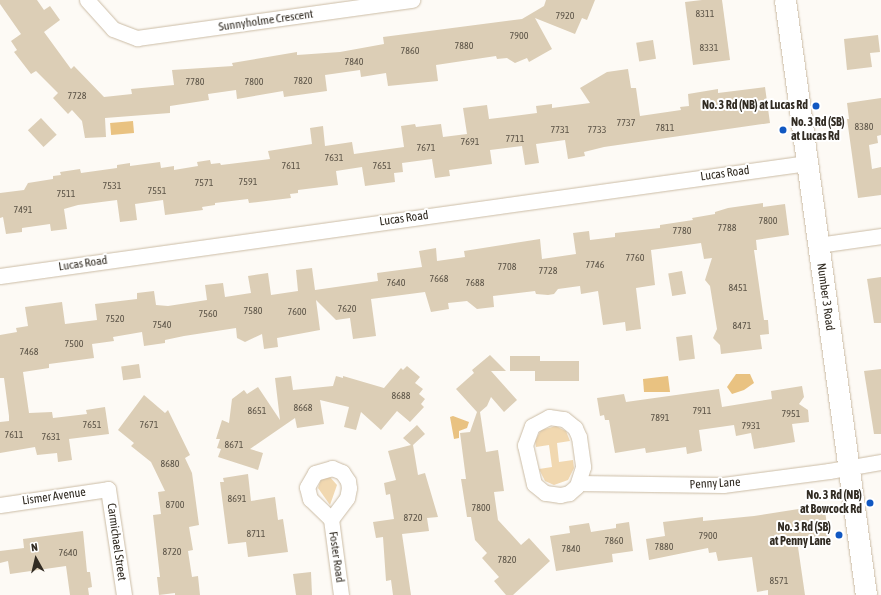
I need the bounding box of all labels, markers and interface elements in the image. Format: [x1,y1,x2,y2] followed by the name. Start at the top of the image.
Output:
[218,7,314,35] street label: Sunnyholme Crescent
[696,8,714,20] house number: 8311
[556,10,574,22] house number: 7920
[510,30,528,42] house number: 7900
[455,40,473,52] house number: 7880
[700,42,718,54] house number: 8331
[401,45,419,57] house number: 7860
[345,56,363,68] house number: 7840
[294,75,312,87] house number: 7820
[186,76,204,88] house number: 7780
[245,76,263,88] house number: 7800
[68,90,86,102] house number: 7728
[702,99,808,113] place label: No. 3 Rd (NB) at Lucas Rd
[811,101,821,111] marker: No. 3 Rd (NB) at Lucas Rd
[791,116,845,144] place label: No. 3 Rd (SB) at Lucas Rd
[617,117,635,129] house number: 7737
[855,121,873,133] house number: 8380
[656,122,674,134] house number: 7811
[551,124,569,136] house number: 7731
[588,124,606,136] house number: 7733
[778,125,788,135] marker: No. 3 Rd (SB) at Lucas Rd
[506,133,524,145] house number: 7711
[461,136,479,148] house number: 7691
[417,142,435,154] house number: 7671
[325,152,343,164] house number: 7631
[282,160,300,172] house number: 7611
[373,160,391,172] house number: 7651
[700,163,750,185] street label: Lucas Road
[239,176,257,188] house number: 7591
[195,177,213,189] house number: 7571
[103,180,121,192] house number: 7531
[148,185,166,197] house number: 7551
[57,188,75,200] house number: 7511
[14,204,32,216] house number: 7491
[379,208,429,230] street label: Lucas Road
[759,215,777,227] house number: 7800
[718,222,736,234] house number: 7788
[673,225,691,237] house number: 7780
[626,252,644,264] house number: 7760
[58,253,108,275] street label: Lucas Road
[586,259,604,271] house number: 7746
[498,261,516,273] house number: 7708
[813,262,837,332] street label: Number 3 Road
[539,265,557,277] house number: 7728
[430,273,448,285] house number: 7668
[387,277,405,289] house number: 7640
[466,277,484,289] house number: 7688
[729,282,747,294] house number: 8451
[338,303,356,315] house number: 7620
[244,305,262,317] house number: 7580
[288,306,306,318] house number: 7600
[199,308,217,320] house number: 7560
[106,313,124,325] house number: 7520
[153,319,171,331] house number: 7540
[733,320,751,332] house number: 8471
[65,338,83,350] house number: 7500
[20,346,38,358] house number: 7468
[392,390,410,402] house number: 8688
[294,402,312,414] house number: 8668
[248,405,266,417] house number: 8651
[693,405,711,417] house number: 7911
[782,408,800,420] house number: 7951
[651,412,669,424] house number: 7891
[83,419,101,431] house number: 7651
[140,419,158,431] house number: 7671
[742,420,760,432] house number: 7931
[5,429,23,441] house number: 7611
[42,431,60,443] house number: 7631
[225,439,243,451] house number: 8671
[161,458,179,470] house number: 8680
[689,475,741,493] street label: Penny Lane
[21,485,87,509] street label: Lismer Avenue
[800,489,862,517] place label: No. 3 Rd (NB) at Bowcock Rd
[228,493,246,505] house number: 8691
[865,498,875,508] marker: No. 3 Rd (NB) at Bowcock Rd
[166,499,184,511] house number: 8700
[103,502,129,582] street label: Carmichael Street
[472,502,490,514] house number: 7800
[404,512,422,524] house number: 8720
[769,521,831,549] place label: No. 3 Rd (SB) at Penny Lane
[247,528,265,540] house number: 8711
[699,530,717,542] house number: 7900
[834,530,844,540] marker: No. 3 Rd (SB) at Penny Lane
[325,531,347,583] street label: Foster Road
[605,535,623,547] house number: 7860
[16,539,56,579] north arrow
[30,541,38,554] text: N
[655,541,673,553] house number: 7880
[562,543,580,555] house number: 7840
[163,546,181,558] house number: 8720
[59,547,77,559] house number: 7640
[498,554,516,566] house number: 7820
[770,575,788,587] house number: 8571

